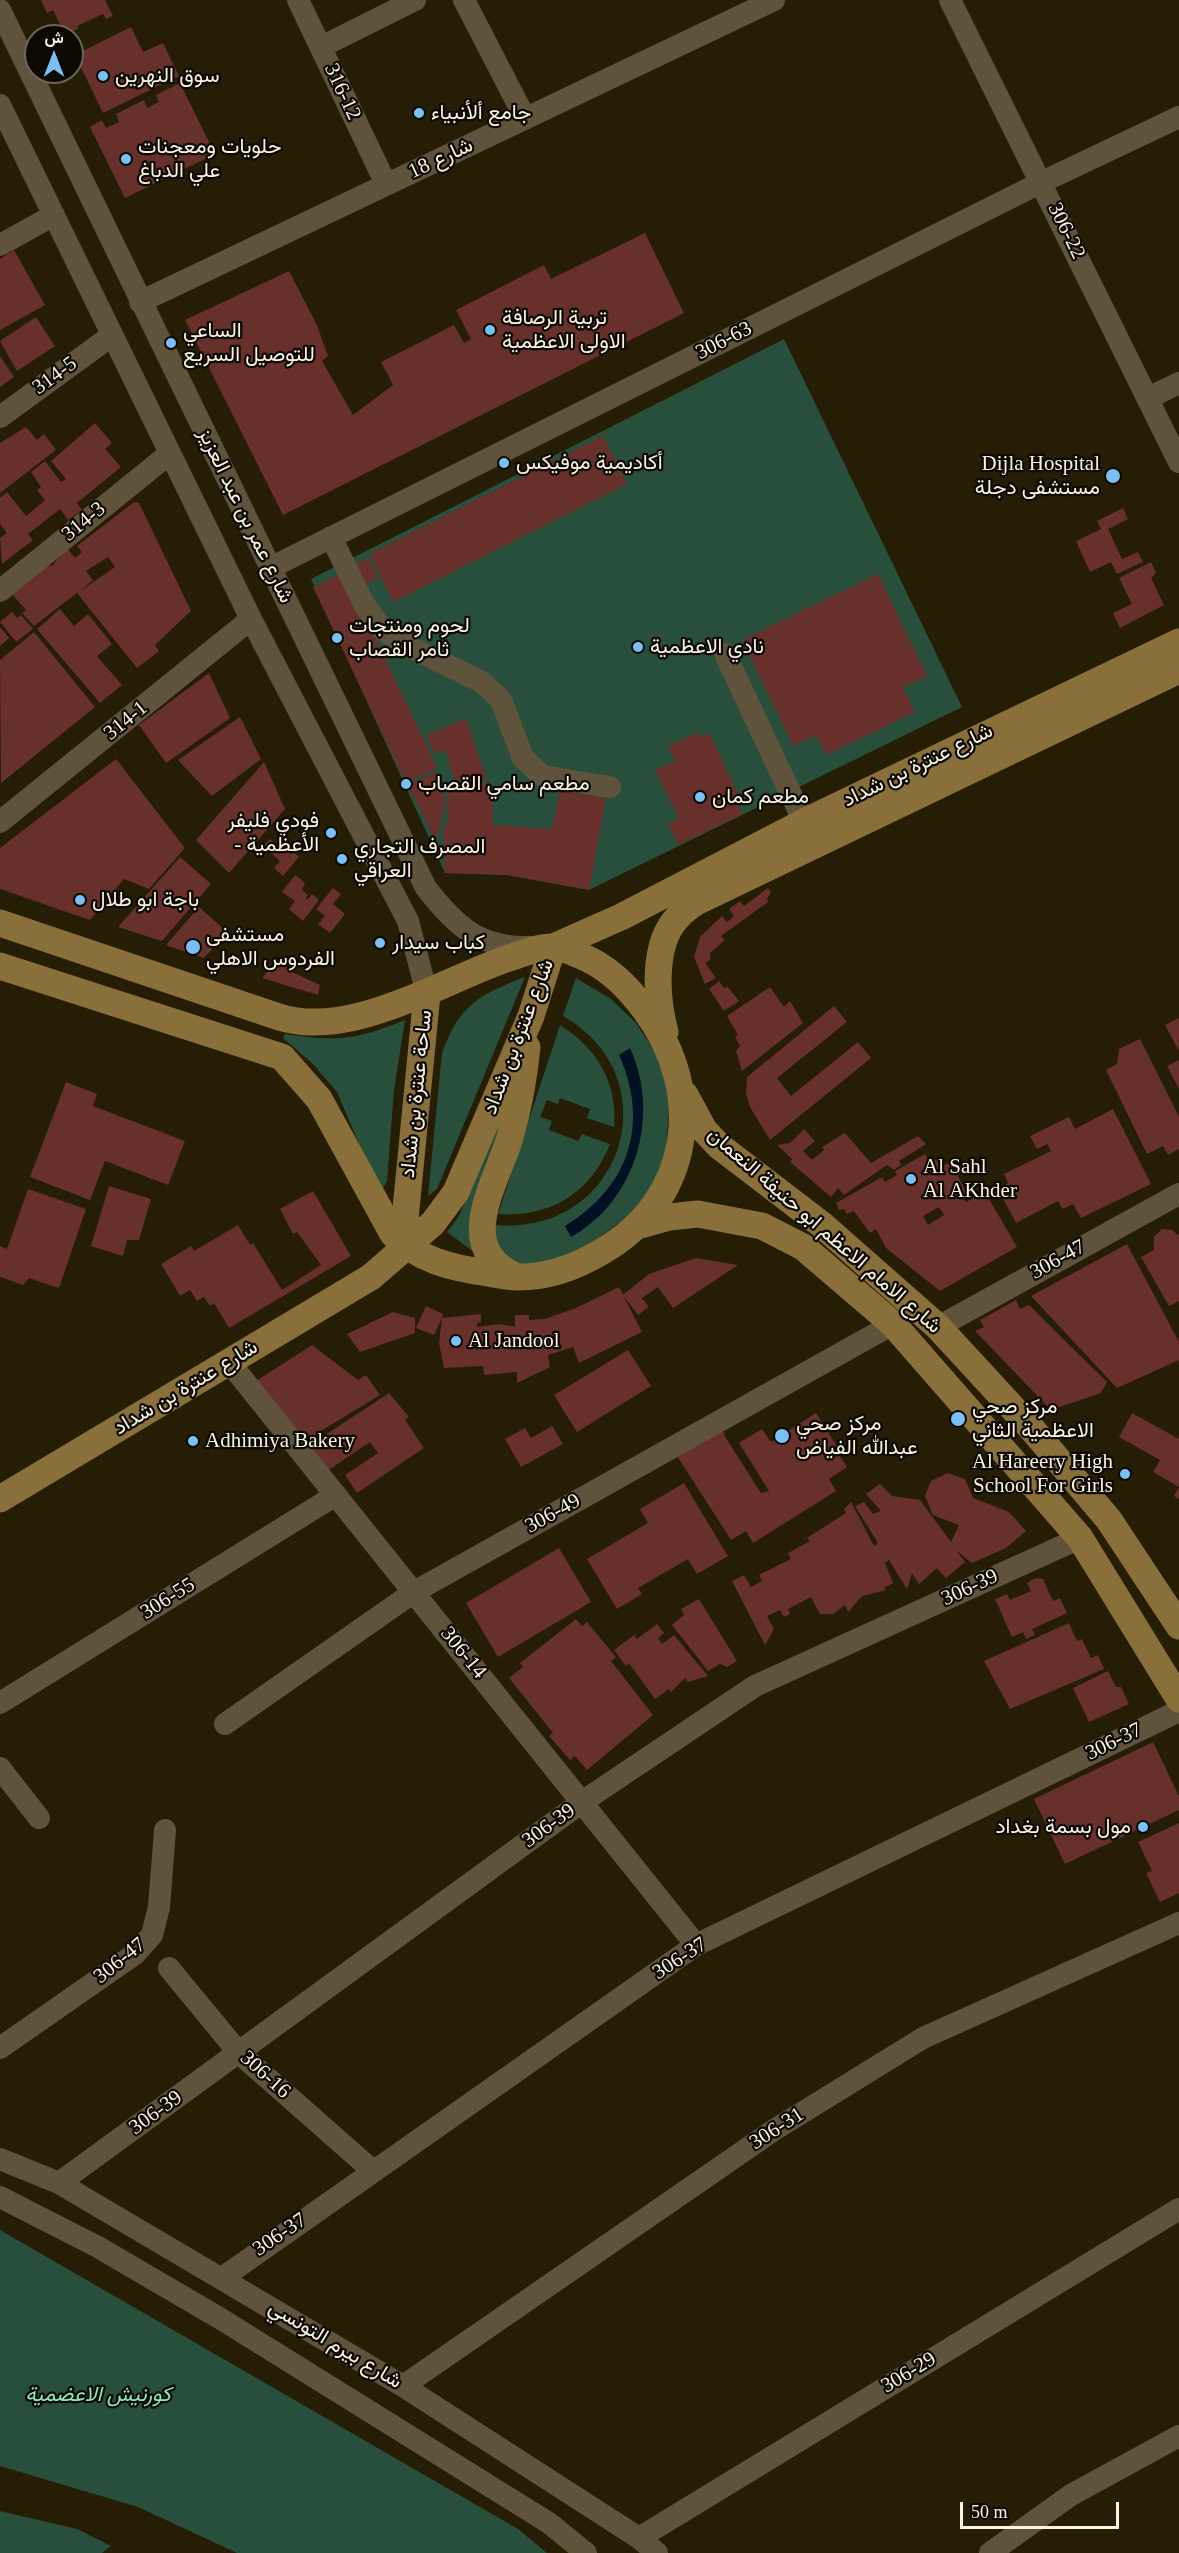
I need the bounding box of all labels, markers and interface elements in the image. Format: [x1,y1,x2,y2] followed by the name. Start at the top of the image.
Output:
[24,24,84,84] north arrow
[44,29,64,46] text: ش
[318,60,366,124] street label: 316-12
[115,63,220,89] place label: سوق النهرين
[96,69,110,83] marker: سوق النهرين
[431,100,531,126] place label: جامع ألأنبياء
[412,106,426,120] marker: جامع ألأنبياء
[405,133,477,185] street label: شارع 18
[138,134,282,184] place label: حلويات ومعجنات علي الدباغ
[119,152,133,166] marker: حلويات ومعجنات علي الدباغ
[1042,199,1090,263] street label: 306-22
[502,305,626,355] place label: تربية الرصافة الاولى الاعظمية
[692,316,756,366] street label: 306-63
[183,318,315,368] place label: الساعي للتوصيل السريع
[483,323,497,337] marker: تربية الرصافة الاولى الاعظمية
[164,336,178,350] marker: الساعي للتوصيل السريع
[28,351,82,401] street label: 314-5
[192,424,298,608] street label: شارع عمر بن عبد العزيز
[516,450,663,476] place label: أكاديمية موفيكس
[975,451,1100,501] place label: Dijla Hospital مستشفى دجلة
[497,456,511,470] marker: أكاديمية موفيكس
[1104,467,1122,485] marker: Dijla Hospital مستشفى دجلة
[57,497,111,547] street label: 314-3
[349,613,470,663] place label: لحوم ومنتجات ثامر القصاب
[330,631,344,645] marker: لحوم ومنتجات ثامر القصاب
[650,634,764,660] place label: نادي الاعظمية
[631,640,645,654] marker: نادي الاعظمية
[99,696,153,746] street label: 314-1
[839,719,997,813] street label: شارع عنترة بن شداد
[418,771,590,797] place label: مطعم سامي القصاب
[399,777,413,791] marker: مطعم سامي القصاب
[712,784,809,810] place label: مطعم كمان
[693,790,707,804] marker: مطعم كمان
[227,808,319,858] place label: فودي فليفر - الأعظمية
[324,826,338,840] marker: فودي فليفر - الأعظمية
[354,834,485,884] place label: المصرف التجاري العراقي
[335,852,349,866] marker: المصرف التجاري العراقي
[92,887,199,913] place label: باجة ابو طلال
[73,893,87,907] marker: باجة ابو طلال
[206,922,335,972] place label: مستشفى الفردوس الاهلي
[392,930,485,956] place label: كباب سيدار
[373,936,387,950] marker: كباب سيدار
[184,938,202,956] marker: مستشفى الفردوس الاهلي
[478,956,560,1118] street label: شارع عنترة بن شداد
[396,1009,438,1179] street label: ساحة عنترة بن شداد
[702,1122,946,1340] street label: شارع الامام الاعظم ابو حنيفة النعمان
[923,1154,1017,1204] place label: Al Sahl Al AKhder
[904,1172,918,1186] marker: Al Sahl Al AKhder
[1026,1235,1090,1285] street label: 306-47
[468,1328,560,1354] place label: Al Jandool
[449,1334,463,1348] marker: Al Jandool
[109,1335,263,1441] street label: شارع عنترة بن شداد
[972,1394,1094,1444] place label: مركز صحي الاعظمية الثاني
[949,1410,967,1428] marker: مركز صحي الاعظمية الثاني
[796,1411,918,1461] place label: مركز صحي عبدالله الفياض
[773,1427,791,1445] marker: مركز صحي عبدالله الفياض
[205,1428,355,1454] place label: Adhimiya Bakery
[186,1434,200,1448] marker: Adhimiya Bakery
[972,1449,1113,1499] place label: Al Hareery High School For Girls
[1118,1467,1132,1481] marker: Al Hareery High School For Girls
[521,1489,585,1539] street label: 306-49
[938,1564,1002,1612] street label: 306-39
[136,1573,200,1625] street label: 306-55
[434,1622,492,1684] street label: 306-14
[1082,1718,1146,1766] street label: 306-37
[518,1798,580,1854] street label: 306-39
[995,1814,1131,1840] place label: مول بسمة بغداد
[1136,1820,1150,1834] marker: مول بسمة بغداد
[89,1932,151,1990] street label: 306-47
[648,1932,712,1986] street label: 306-37
[234,2046,296,2104] street label: 306-16
[125,2085,187,2141] street label: 306-39
[745,2102,809,2156] street label: 306-31
[248,2208,312,2262] street label: 306-37
[264,2295,406,2395] street label: شارع بيرم التونسي
[877,2347,941,2399] street label: 306-29
[25,2382,171,2408] park label: كورنيش الاعضمية
[963,2490,1122,2528] scale bar
[971,2502,1008,2522] text: 50 m

